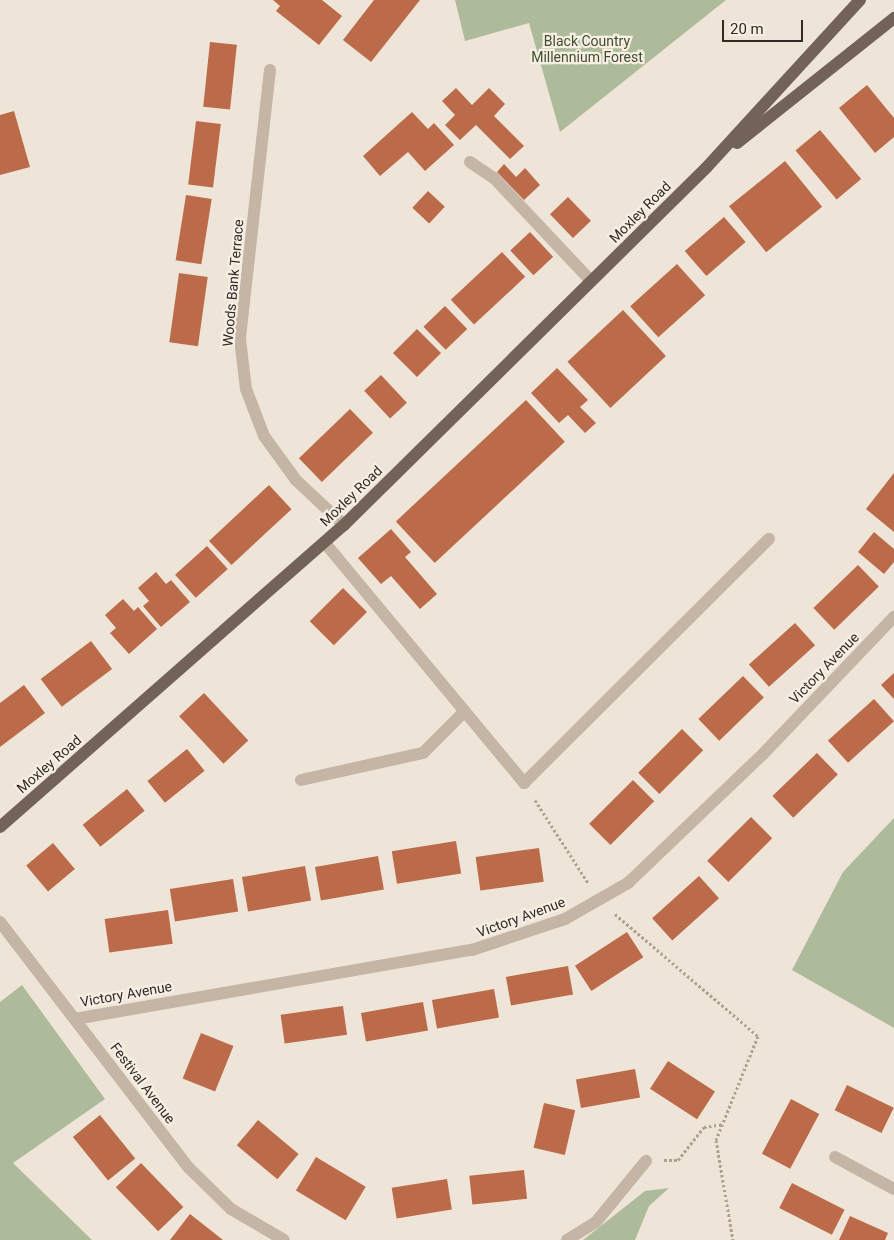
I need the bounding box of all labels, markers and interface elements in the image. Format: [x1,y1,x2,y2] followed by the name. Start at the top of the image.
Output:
[724,10,805,42] scale bar
[730,20,764,38] text: 20 m
[531,33,643,65] park label: Black Country Millennium Forest
[606,178,674,246] street label: Moxley Road
[219,218,247,348] street label: Woods Bank Terrace
[316,462,386,530] street label: Moxley Road
[786,629,862,707] street label: Victory Avenue
[13,731,85,797] street label: Moxley Road
[475,893,567,941] street label: Victory Avenue
[79,978,173,1010] street label: Victory Avenue
[107,1039,179,1127] street label: Festival Avenue

